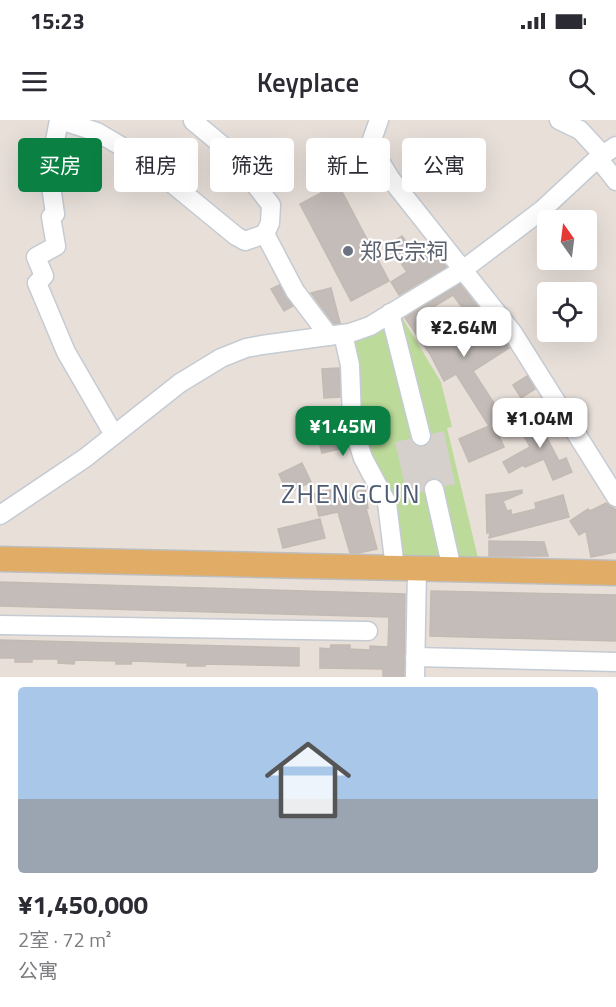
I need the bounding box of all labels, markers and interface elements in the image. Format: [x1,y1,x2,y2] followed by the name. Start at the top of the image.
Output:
[30,4,85,38] text: 15:23
[257,61,359,102] text: Keyplace
[18,65,51,98] icon: menu
[565,65,598,98] icon: search
[18,138,102,192] chip: 买房
[114,138,198,192] chip: 租房
[210,138,294,192] chip: 筛选
[306,138,390,192] chip: 新上
[402,138,486,192] chip: 公寓
[537,210,597,270] north arrow
[537,210,597,342] map controls
[360,234,448,268] place label: 郑氏宗祠
[341,244,355,258] marker: 郑氏宗祠
[537,282,597,342] button: locate
[415,307,513,358] pin: ¥2.64M
[430,311,498,342] text: ¥2.64M
[491,398,589,449] pin: ¥1.04M
[506,402,574,433] text: ¥1.04M
[294,406,392,457] pin: ¥1.45M
[309,410,377,441] text: ¥1.45M
[281,474,421,513] district label: ZHENGCUN
[254,726,362,834] icon: home
[18,885,148,924] text: ¥1,450,000
[18,924,111,955] text: 2室 · 72 m²
[18,955,58,986] text: 公寓

